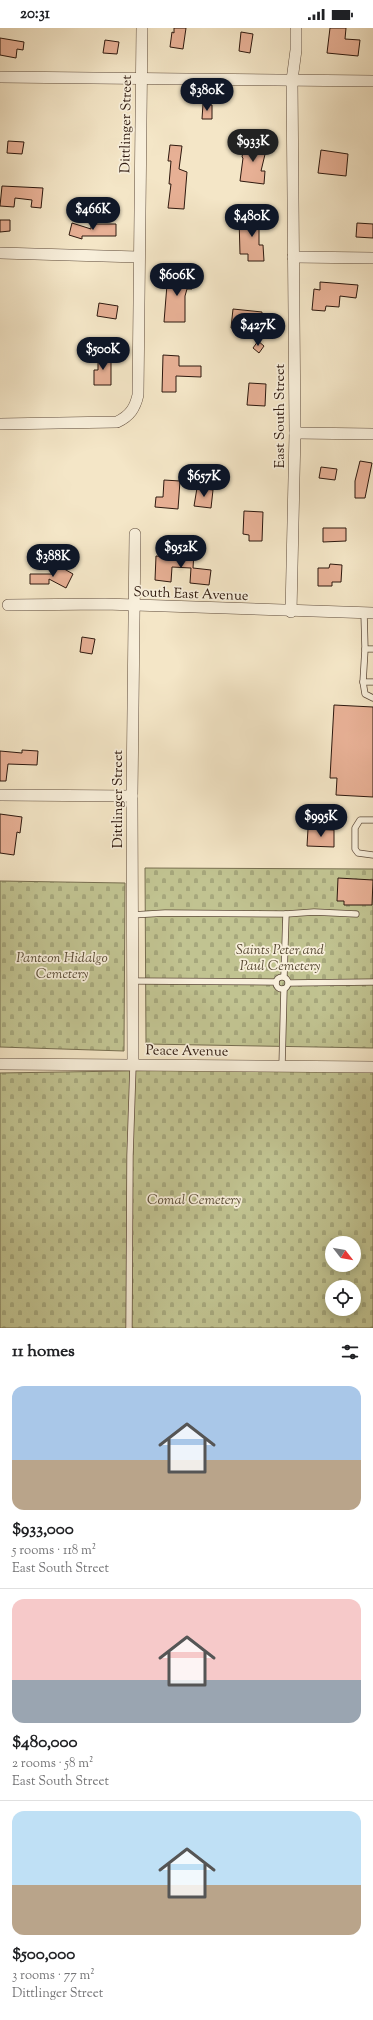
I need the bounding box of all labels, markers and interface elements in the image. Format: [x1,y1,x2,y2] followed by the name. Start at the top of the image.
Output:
[20,4,50,25] text: 20:31
[116,75,138,173] street label: Dittlinger Street
[179,78,235,112] pin: $380K
[190,82,224,100] text: $380K
[225,129,281,163] pin: $933K
[236,133,270,151] text: $933K
[65,197,121,231] pin: $466K
[75,201,111,219] text: $466K
[224,204,280,238] pin: $480K
[234,208,270,226] text: $480K
[149,263,205,297] pin: $606K
[159,267,195,285] text: $606K
[230,313,286,347] pin: $427K
[240,317,276,335] text: $427K
[75,337,131,371] pin: $500K
[86,341,120,359] text: $500K
[271,364,291,468] street label: East South Street
[176,464,232,498] pin: $657K
[187,468,221,486] text: $657K
[153,535,209,569] pin: $952K
[164,539,198,557] text: $952K
[25,544,81,578] pin: $388K
[36,548,70,566] text: $388K
[133,583,249,607] street label: South East Avenue
[109,750,129,848] street label: Dittlinger Street
[293,804,349,838] pin: $995K
[304,808,338,826] text: $995K
[236,941,324,977] park label: Saints Peter and Paul Cemetery
[16,949,108,985] park label: Panteon Hidalgo Cemetery
[145,1041,228,1063] street label: Peace Avenue
[147,1191,241,1211] park label: Comal Cemetery
[325,1236,361,1272] north arrow
[325,1236,361,1316] map controls
[325,1280,361,1316] button: locate
[12,1340,75,1364] text: 11 homes
[339,1341,361,1363] icon: filters
[151,1412,223,1484] icon: home
[12,1518,74,1542] text: $933,000
[12,1542,96,1560] text: 5 rooms · 118 m²
[12,1560,109,1578] text: East South Street
[151,1625,223,1697] icon: home
[12,1731,77,1755] text: $480,000
[12,1755,93,1773] text: 2 rooms · 58 m²
[12,1773,109,1791] text: East South Street
[151,1837,223,1909] icon: home
[12,1943,75,1967] text: $500,000
[12,1967,95,1985] text: 3 rooms · 77 m²
[12,1985,103,2003] text: Dittlinger Street

